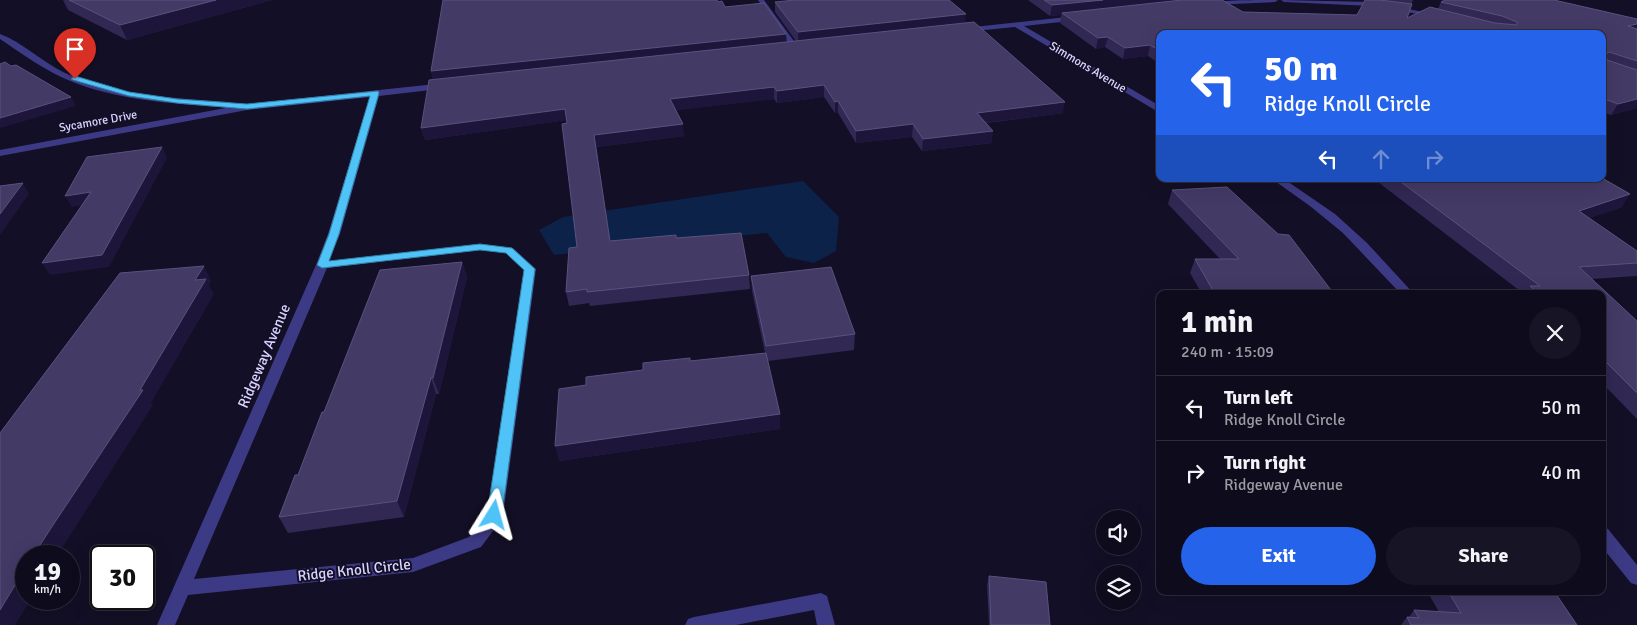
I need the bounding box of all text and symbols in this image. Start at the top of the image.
pin [54,28,96,79]
icon: arrive [61,35,89,63]
street label: Simmons Avenue [1046,39,1129,96]
text: 50 m [1264,47,1338,90]
icon: left [1181,50,1246,115]
text: Ridge Knoll Circle [1264,90,1431,117]
street label: Sycamore Drive [58,107,138,136]
icon: left [1314,145,1342,173]
icon: ahead [1367,145,1395,173]
icon: right [1420,145,1448,173]
street label: Ridgeway Avenue [234,301,294,411]
text: 1 min [1181,304,1253,341]
button: close [1529,307,1581,359]
text: 240 m · 15:09 [1181,342,1274,362]
text: Turn left [1224,386,1293,410]
icon: left [1181,394,1209,422]
text: 50 m [1541,396,1581,420]
text: Ridge Knoll Circle [1224,410,1345,430]
text: Turn right [1224,451,1306,475]
icon: right [1181,459,1209,487]
text: 40 m [1541,461,1581,485]
text: Ridgeway Avenue [1224,475,1343,495]
position arrow [467,488,519,540]
map controls [1096,510,1141,610]
button: sound [1096,510,1141,555]
button: Exit [1181,527,1376,585]
button: Share [1386,527,1581,585]
speed limit sign: 30 [90,545,155,610]
street label: Ridge Knoll Circle [296,555,412,585]
text: 19 [34,556,61,587]
button: layers [1096,565,1141,610]
text: km/h [34,582,61,597]

